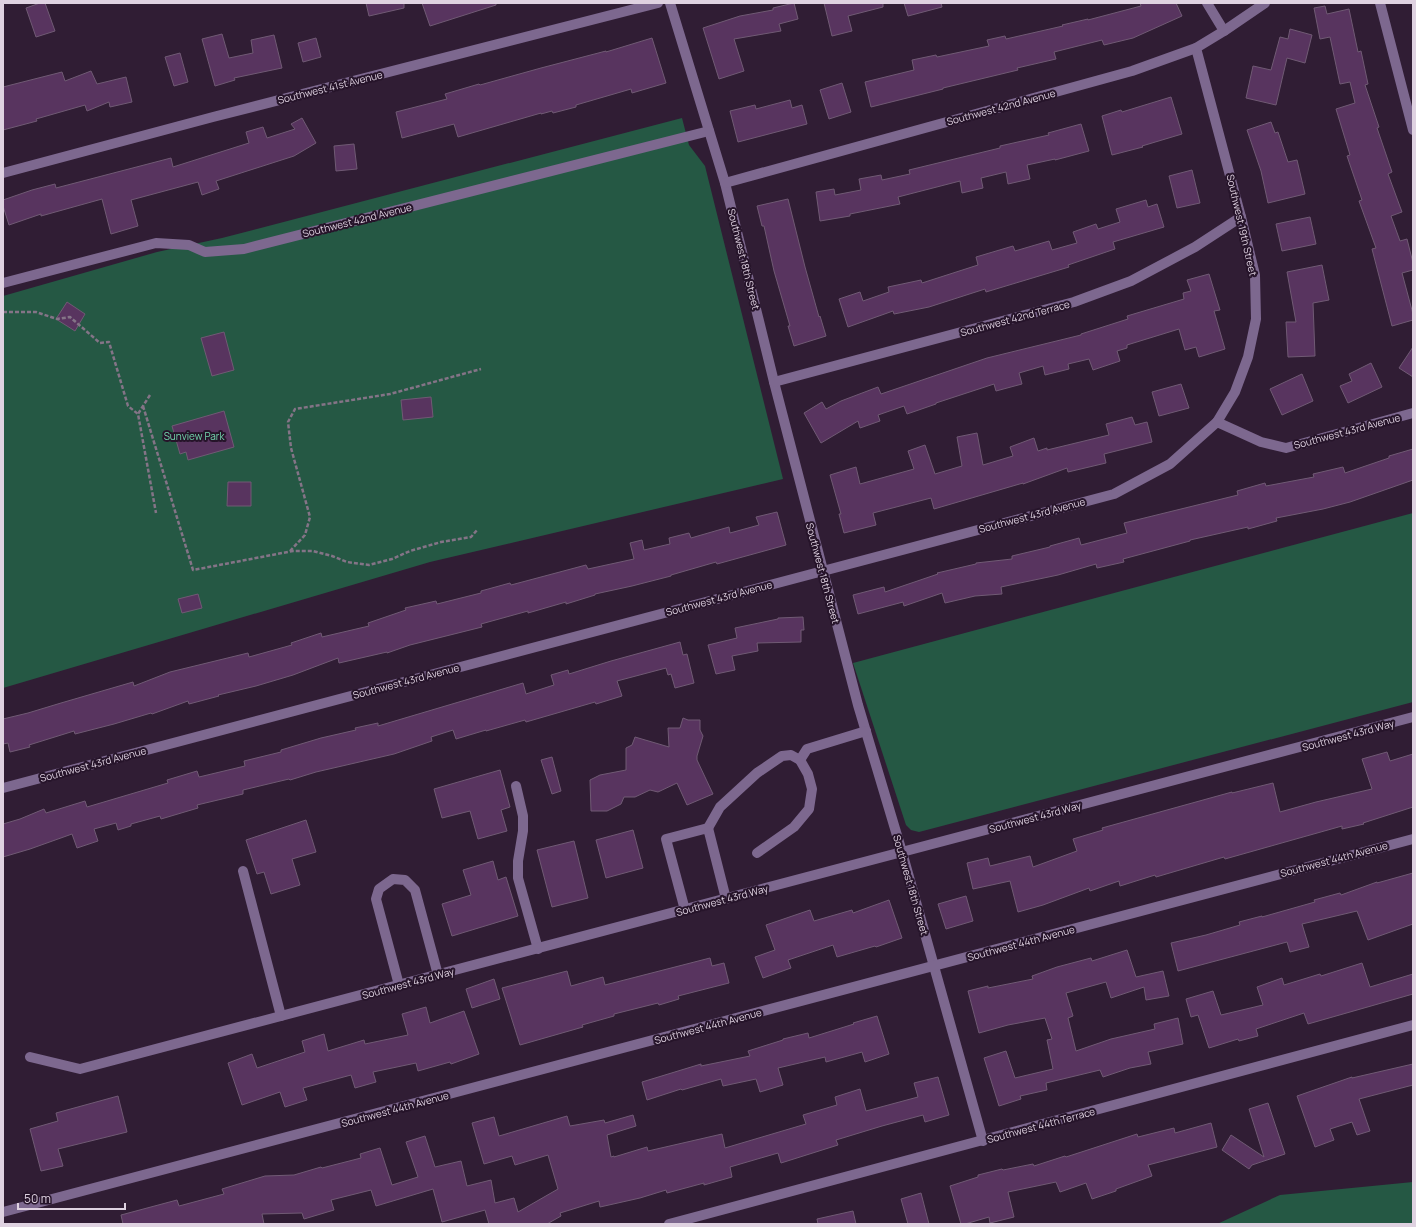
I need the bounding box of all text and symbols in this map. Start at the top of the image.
street label: Southwest 41st Avenue [276,67,384,107]
street label: Southwest 42nd Avenue [945,86,1057,128]
street label: Southwest 19th Street [1223,173,1261,277]
street label: Southwest 42nd Avenue [301,200,413,240]
street label: Southwest 18th Street [725,207,763,311]
street label: Southwest 42nd Terrace [959,297,1071,339]
street label: Southwest 43rd Avenue [1292,410,1402,452]
park label: Sunview Park [164,429,225,443]
street label: Southwest 43rd Avenue [977,494,1087,536]
street label: Southwest 18th Street [803,521,843,625]
street label: Southwest 43rd Avenue [664,577,774,619]
street label: Southwest 43rd Avenue [351,660,461,702]
street label: Southwest 43rd Way [1300,716,1396,754]
street label: Southwest 43rd Avenue [38,743,148,785]
street label: Southwest 43rd Way [987,798,1083,836]
street label: Southwest 18th Street [890,833,932,937]
street label: Southwest 44th Avenue [1279,838,1389,880]
street label: Southwest 43rd Way [674,881,770,919]
street label: Southwest 44th Avenue [966,922,1076,964]
street label: Southwest 43rd Way [360,964,456,1002]
street label: Southwest 44th Avenue [653,1005,763,1047]
street label: Southwest 44th Avenue [340,1088,450,1130]
street label: Southwest 44th Terrace [985,1104,1097,1146]
scale bar [18,1185,125,1211]
text: 50 m [24,1190,51,1207]

